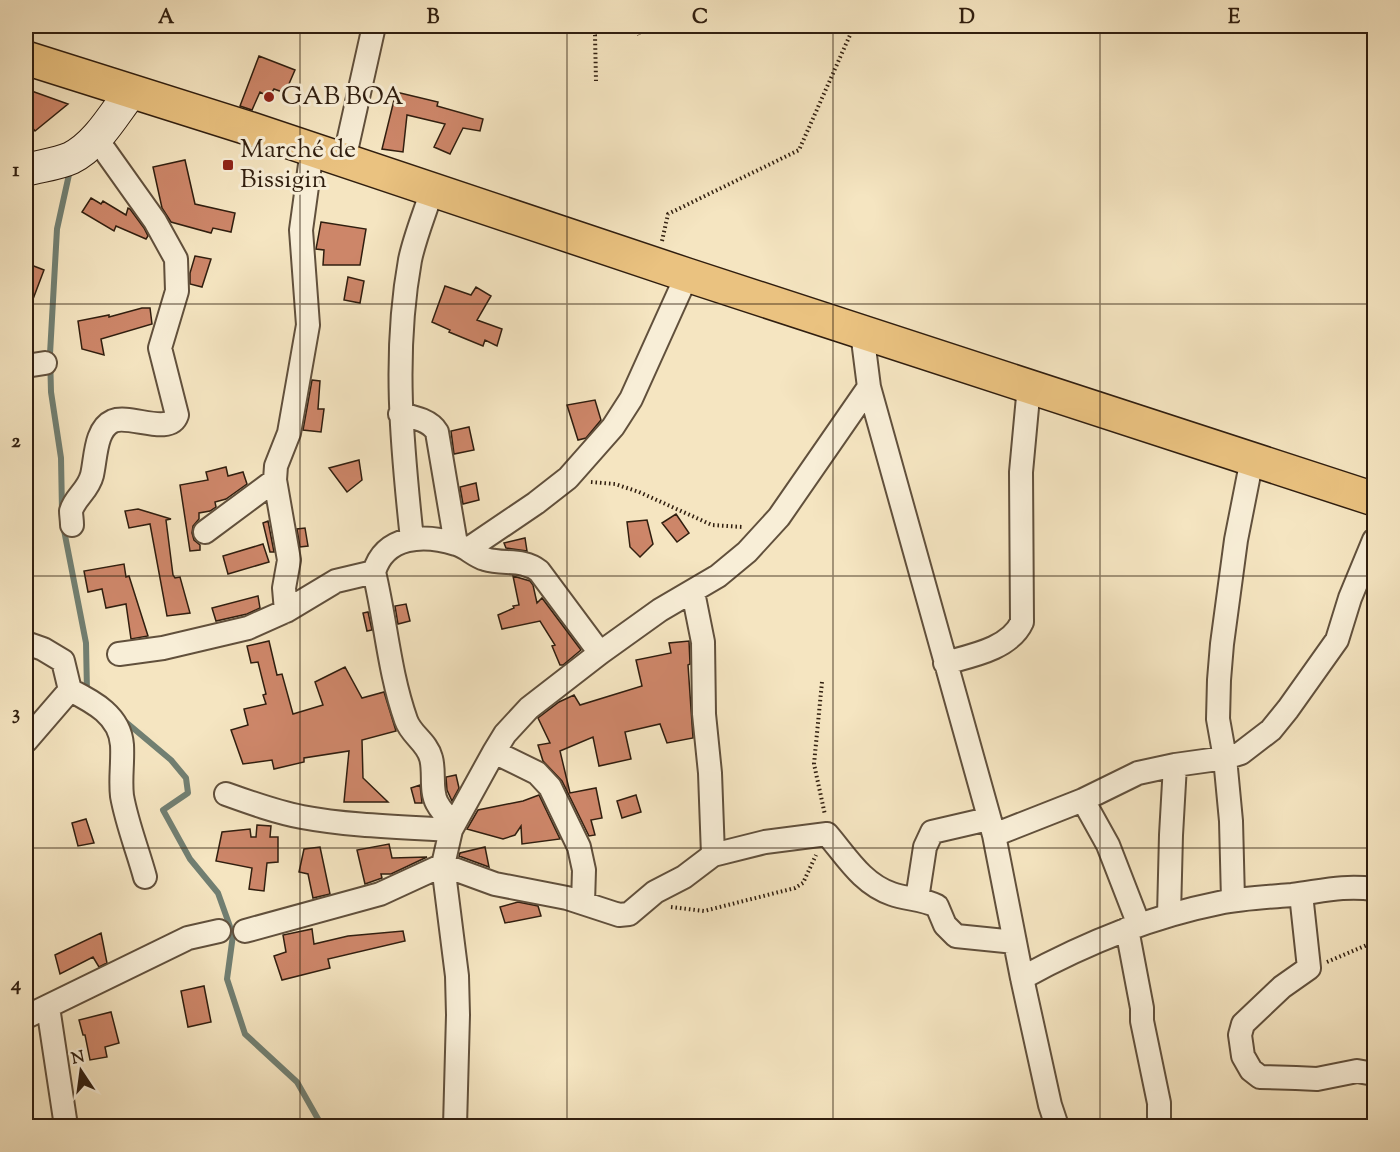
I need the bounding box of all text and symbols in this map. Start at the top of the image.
text: A [158,4,175,33]
text: B [427,4,440,33]
text: C [692,4,708,33]
text: D [959,4,975,33]
text: E [1228,4,1241,33]
place label: GAB BOA [281,79,404,116]
marker: GAB BOA [262,90,276,104]
place label: Marché de Bissigin [240,132,356,199]
text: 1 [13,157,20,186]
marker: Marché de Bissigin [221,158,235,172]
text: 2 [11,428,21,457]
text: 3 [12,700,20,729]
text: 4 [10,971,21,1000]
north arrow [51,1041,111,1101]
text: N [69,1046,87,1071]

